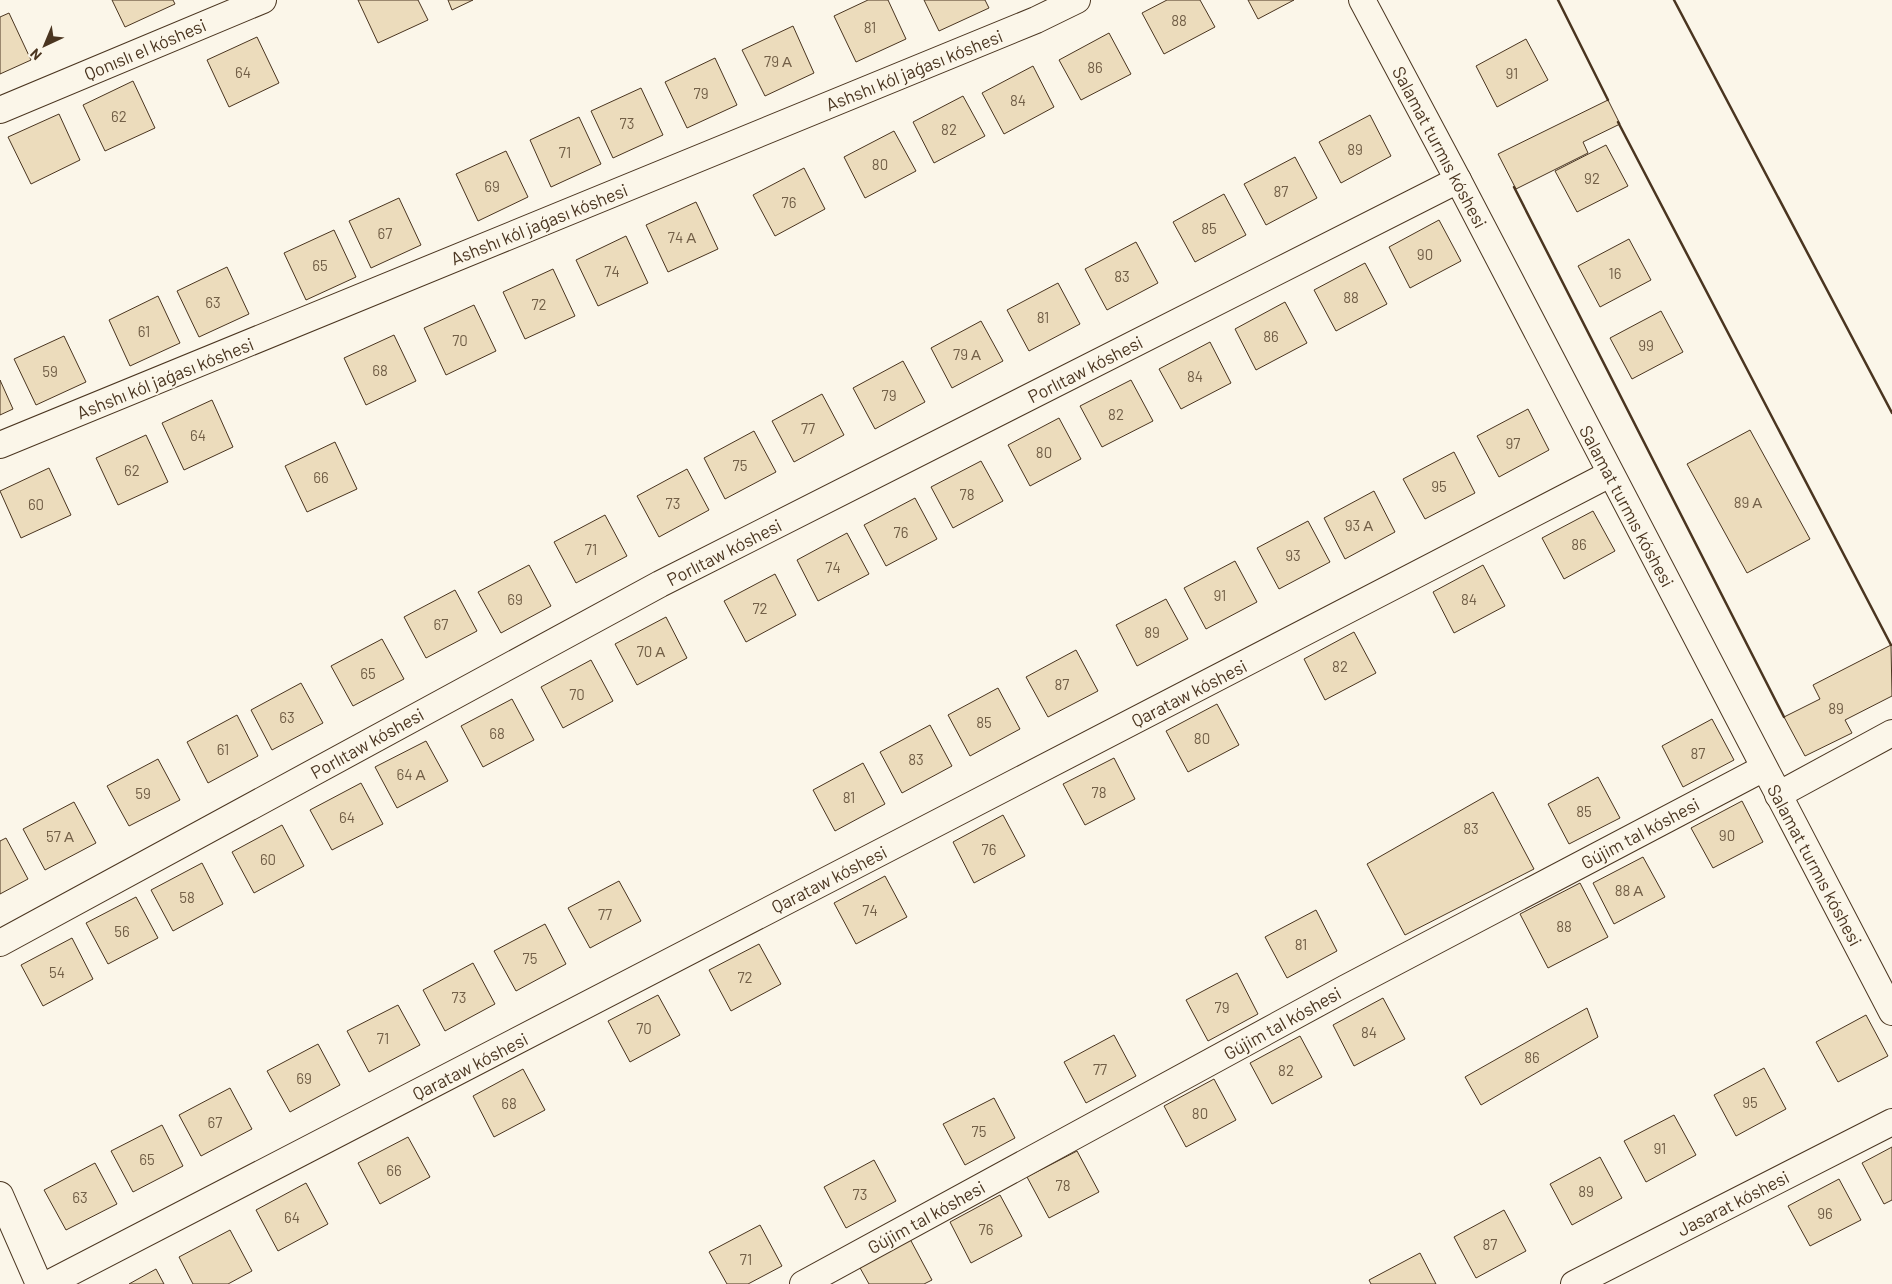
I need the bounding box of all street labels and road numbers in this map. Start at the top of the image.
street label: Qonıslı el kóshesi [81,13,209,85]
street label: Ashshı kól jaǵası kóshesi [822,24,1006,116]
street label: Salamat turmıs kóshesi [1388,62,1492,232]
street label: Ashshı kól jaǵası kóshesi [447,178,631,270]
street label: Porlıtaw kóshesi [1024,331,1146,407]
street label: Ashshı kól jaǵası kóshesi [73,332,257,424]
street label: Salamat turmıs kóshesi [1575,421,1679,591]
street label: Porlıtaw kóshesi [663,514,785,590]
street label: Qarataw kóshesi [1128,654,1250,732]
street label: Porlıtaw kóshesi [307,703,427,783]
street label: Salamat turmıs kóshesi [1763,780,1867,950]
street label: Gújim tal kóshesi [1577,793,1703,873]
street label: Qarataw kóshesi [768,840,890,918]
street label: Gújim tal kóshesi [1219,982,1345,1064]
street label: Qarataw kóshesi [409,1027,531,1105]
street label: Jasarat kóshesi [1673,1165,1793,1241]
street label: Gújim tal kóshesi [863,1176,989,1258]

